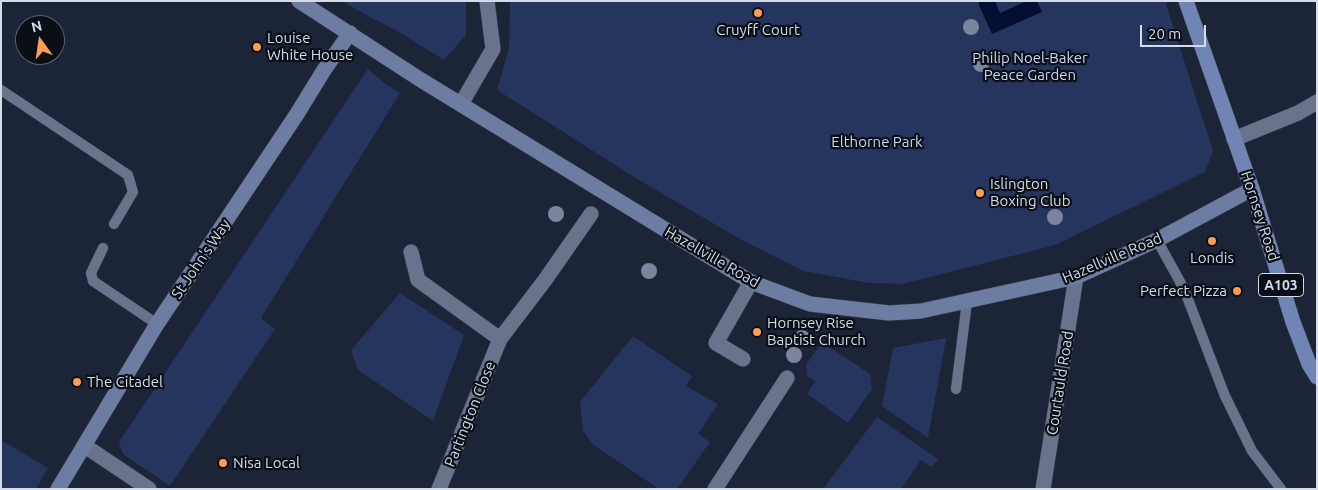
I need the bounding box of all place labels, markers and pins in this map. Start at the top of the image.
marker: Cruyff Court [752,7,764,19]
place label: Cruyff Court [716,21,800,39]
place label: Louise White House [267,29,353,64]
marker: Louise White House [251,41,263,53]
place label: Islington Boxing Club [990,175,1070,210]
marker: Islington Boxing Club [974,187,986,199]
marker: Londis [1206,235,1218,247]
place label: Londis [1190,249,1234,267]
place label: Perfect Pizza [1140,282,1227,300]
marker: Perfect Pizza [1231,285,1243,297]
place label: Hornsey Rise Baptist Church [767,314,866,349]
marker: Hornsey Rise Baptist Church [751,326,763,338]
place label: The Citadel [87,373,163,391]
marker: The Citadel [71,376,83,388]
place label: Nisa Local [233,454,300,472]
marker: Nisa Local [217,457,229,469]

